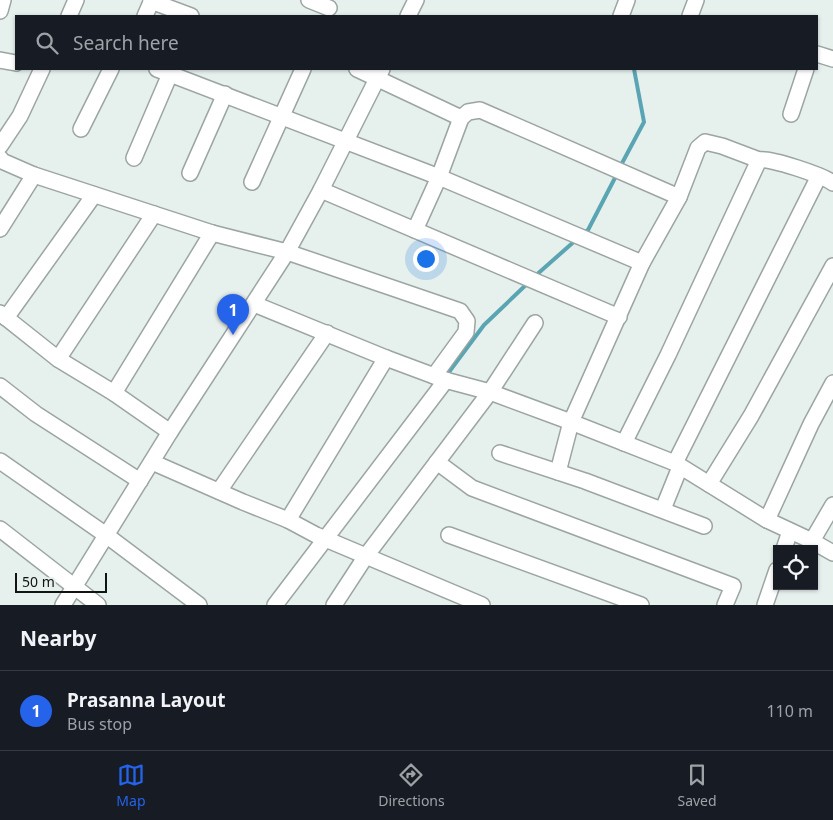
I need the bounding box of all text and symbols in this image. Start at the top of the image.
search box [15,15,818,70]
icon: search [33,29,61,57]
text: Search here [73,30,179,56]
your location [413,246,439,272]
pin: 1 [217,294,249,335]
map controls [773,545,818,590]
button: locate [773,545,818,590]
scale bar [15,570,108,593]
text: 50 m [22,572,55,591]
text: Nearby [20,624,96,652]
text: Prasanna Layout [67,687,226,713]
text: 1 [31,700,41,722]
text: 110 m [766,700,813,722]
text: Bus stop [67,713,132,735]
tab: Map [116,761,146,810]
tab: Directions [378,761,445,810]
tab: Saved [677,761,717,810]

